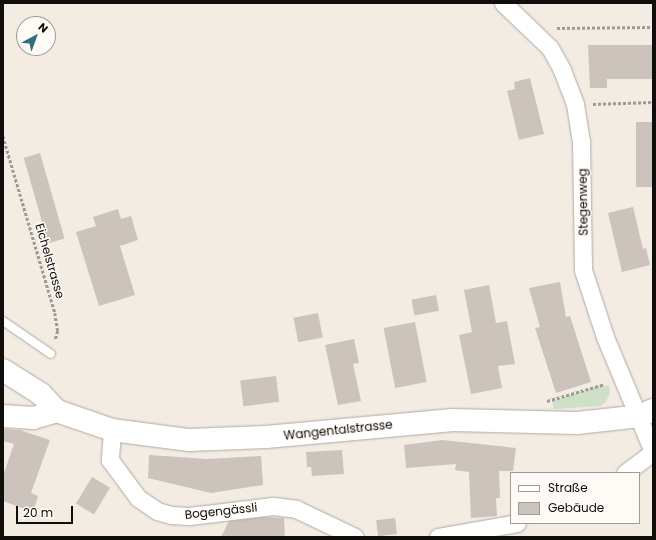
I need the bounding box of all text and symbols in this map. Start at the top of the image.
north arrow [16,16,56,56]
text: N [35,19,52,36]
street label: Stegenweg [575,168,591,236]
street label: Eichelstrasse [32,222,68,300]
street label: Wangentalstrasse [283,417,393,443]
legend [510,472,640,524]
text: Straße [548,479,588,496]
scale bar [18,498,75,524]
text: Gebäude [548,499,604,516]
street label: Bogengässli [184,500,258,522]
text: 20 m [23,504,53,521]

